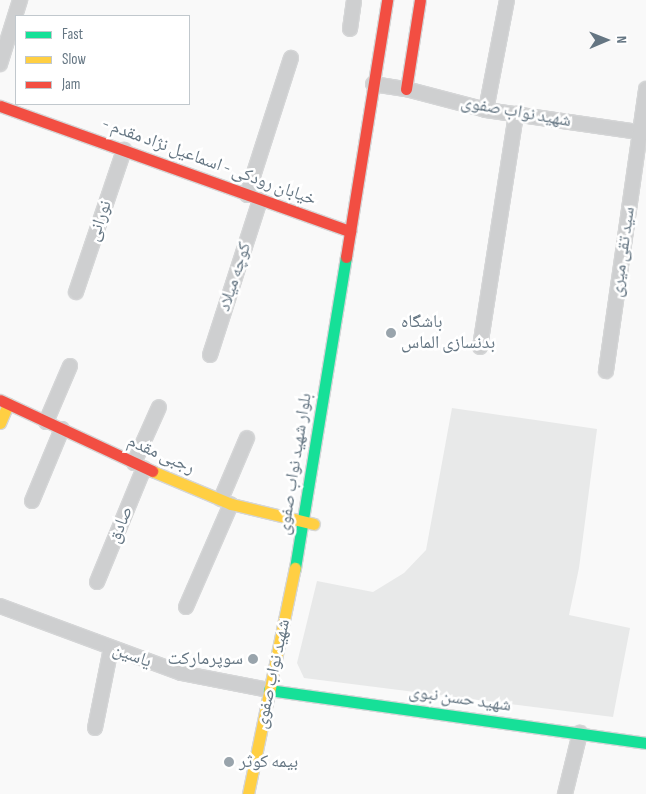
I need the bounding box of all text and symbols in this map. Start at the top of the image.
legend [15,15,190,105]
north arrow [581,15,631,65]
text: Fast [62,25,83,44]
text: N [613,36,630,44]
text: Slow [62,50,86,69]
text: Jam [62,75,80,94]
street label: شهید نواب صفوی [459,92,573,132]
street label: - خیابان رودکی - اسماعیل نژاد مقدم [99,113,319,211]
street label: نورانی [83,198,117,244]
street label: سید تقی میری [606,205,640,299]
street label: کوچه میلاد [214,240,256,314]
place label: باشگاه بدنسازی الماس [401,312,495,354]
marker: باشگاه بدنسازی الماس [385,327,397,339]
street label: بلوار شهید نواب صفوی [273,391,317,537]
street label: رجبی مقدم [124,431,198,479]
street label: صادق [104,503,138,547]
street label: شهید نواب صفوی [251,617,295,731]
street label: یاسین [110,639,154,673]
place label: سوپرمارکت [167,648,243,670]
marker: سوپرمارکت [247,653,259,665]
street label: شهید حسن نبوی [407,681,513,717]
place label: بیمه کوثر [239,751,298,773]
marker: بیمه کوثر [223,756,235,768]

